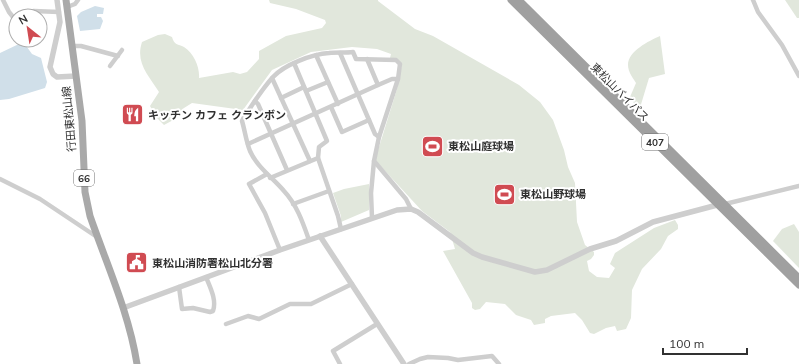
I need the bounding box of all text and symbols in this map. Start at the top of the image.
north arrow [8,8,48,48]
text: N [16,11,30,27]
street label: 東松山バイパス [588,60,652,124]
street label: 行田東松山線 [59,86,79,152]
restaurant icon: キッチン カフェ クランボン [120,102,146,128]
place label: キッチン カフェ クランボン [148,108,286,122]
sports icon: 東松山庭球場 [420,133,446,159]
road number: 407 [642,134,668,150]
place label: 東松山庭球場 [448,139,514,153]
road number: 66 [74,170,94,186]
sports icon: 東松山野球場 [492,181,518,207]
place label: 東松山野球場 [520,187,586,201]
public building icon: 東松山消防署松山北分署 [123,250,149,276]
place label: 東松山消防署松山北分署 [152,256,273,270]
scale bar [663,330,747,356]
text: 100 m [669,336,704,351]

